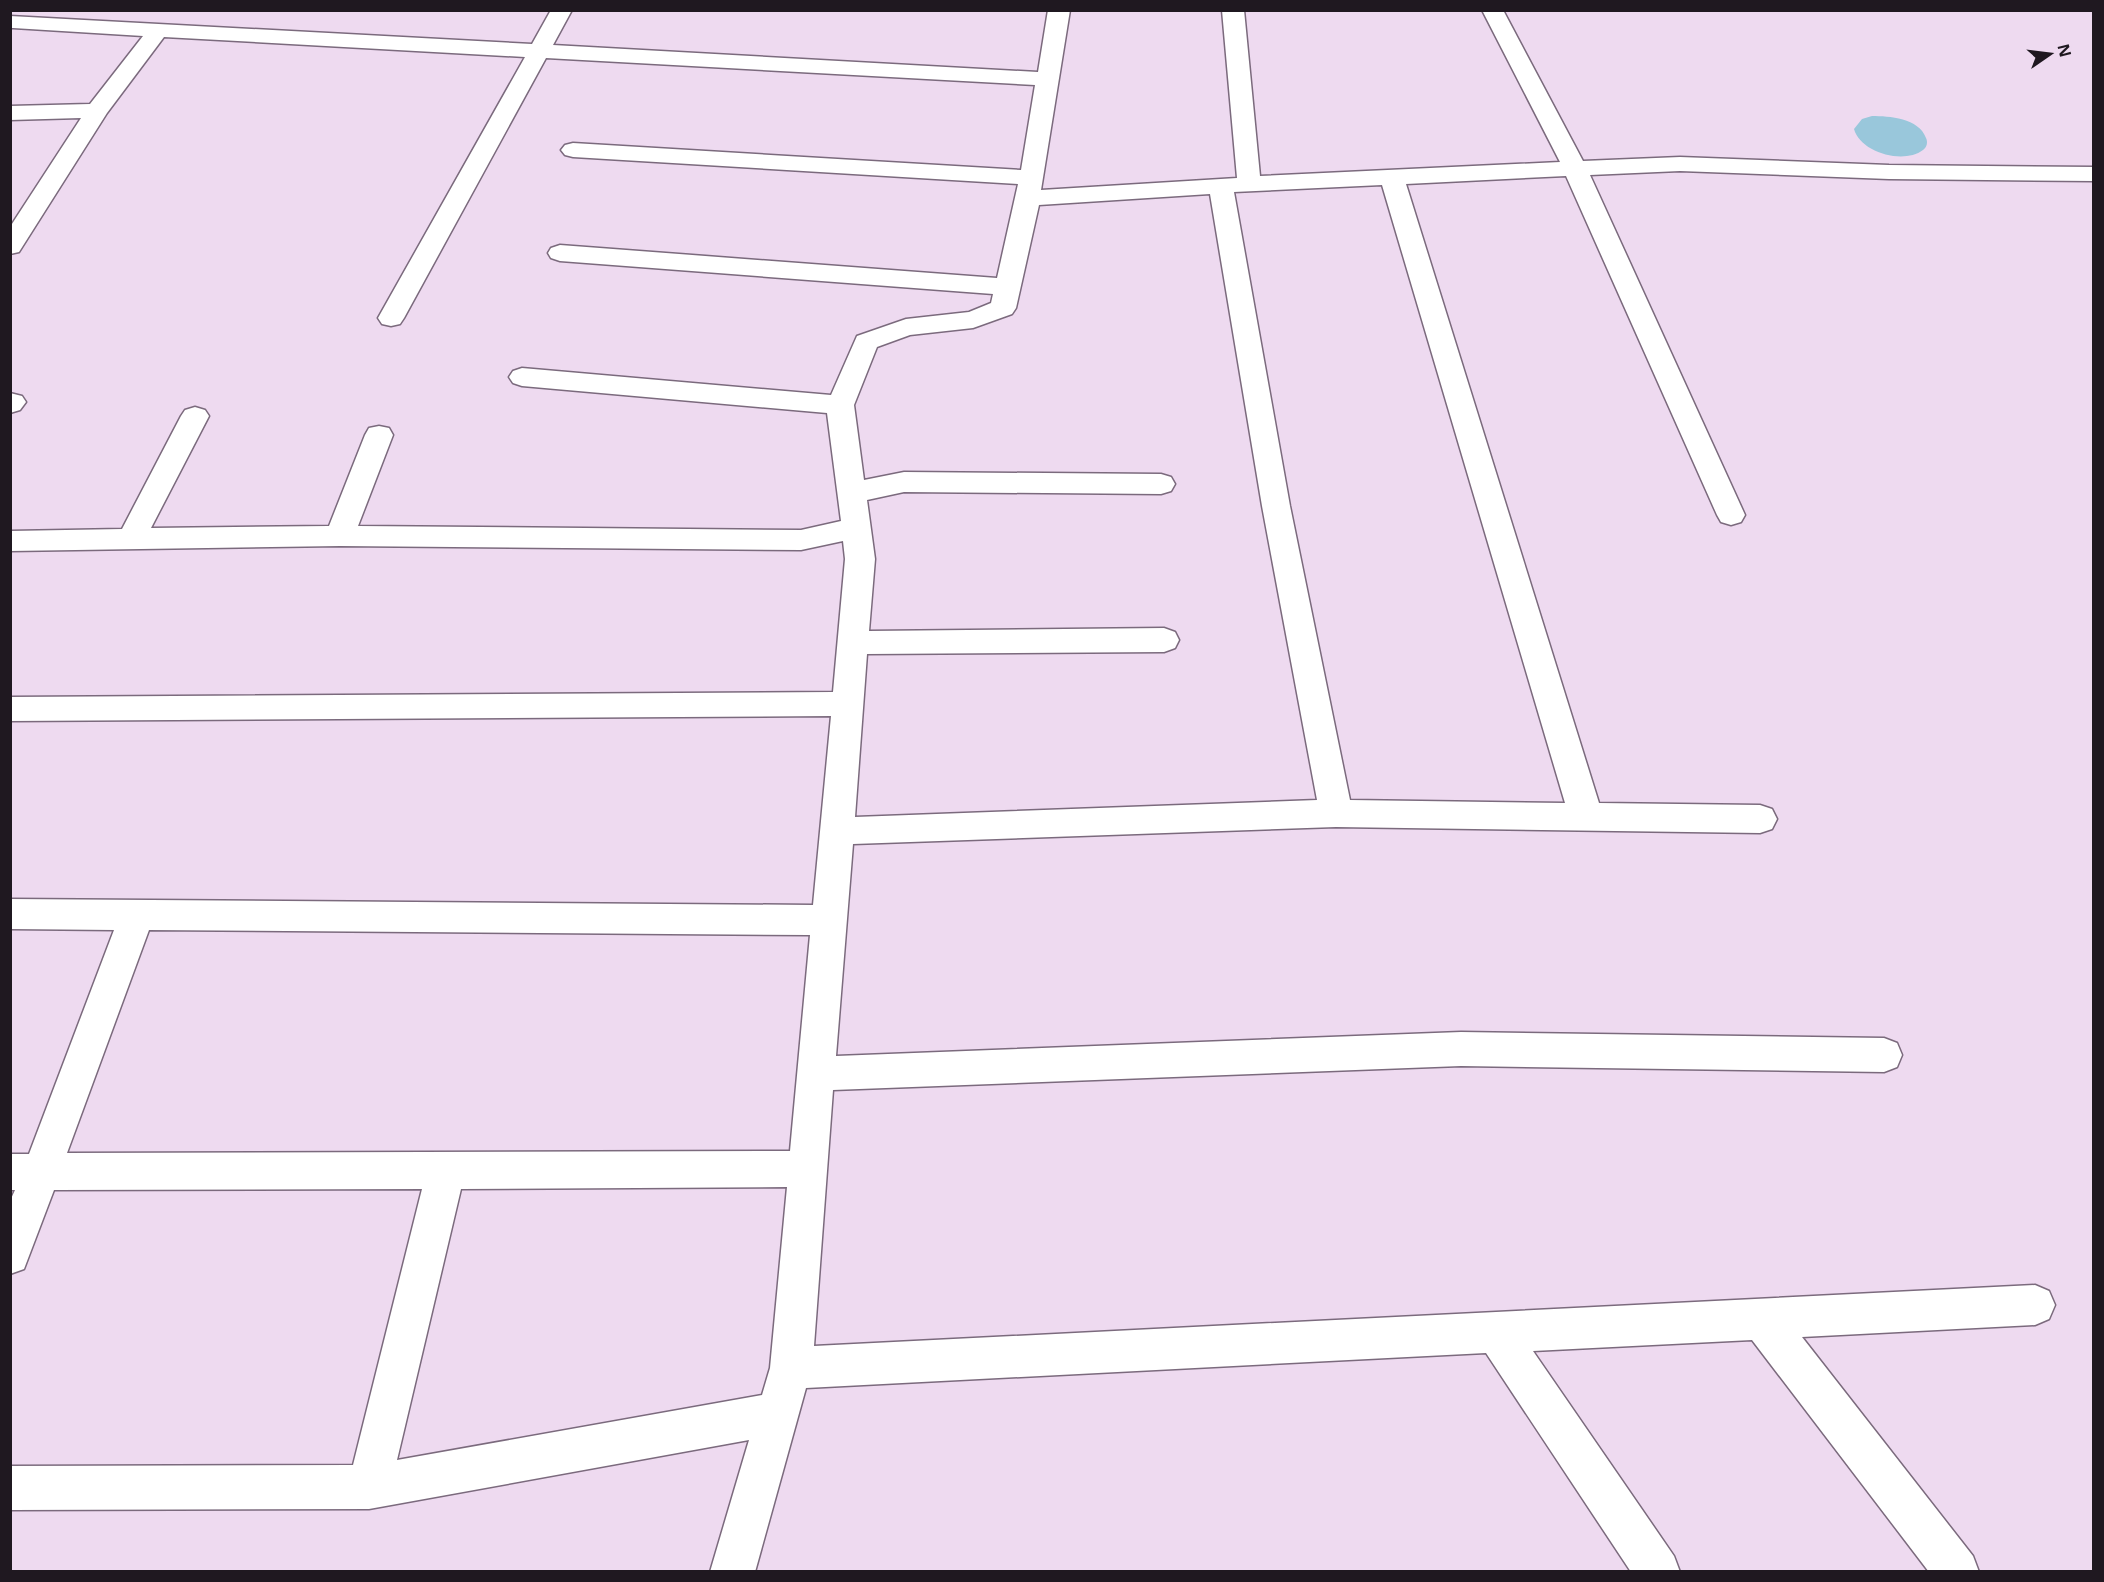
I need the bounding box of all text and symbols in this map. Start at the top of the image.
north arrow [2020,24,2080,84]
text: N [2052,41,2077,59]

